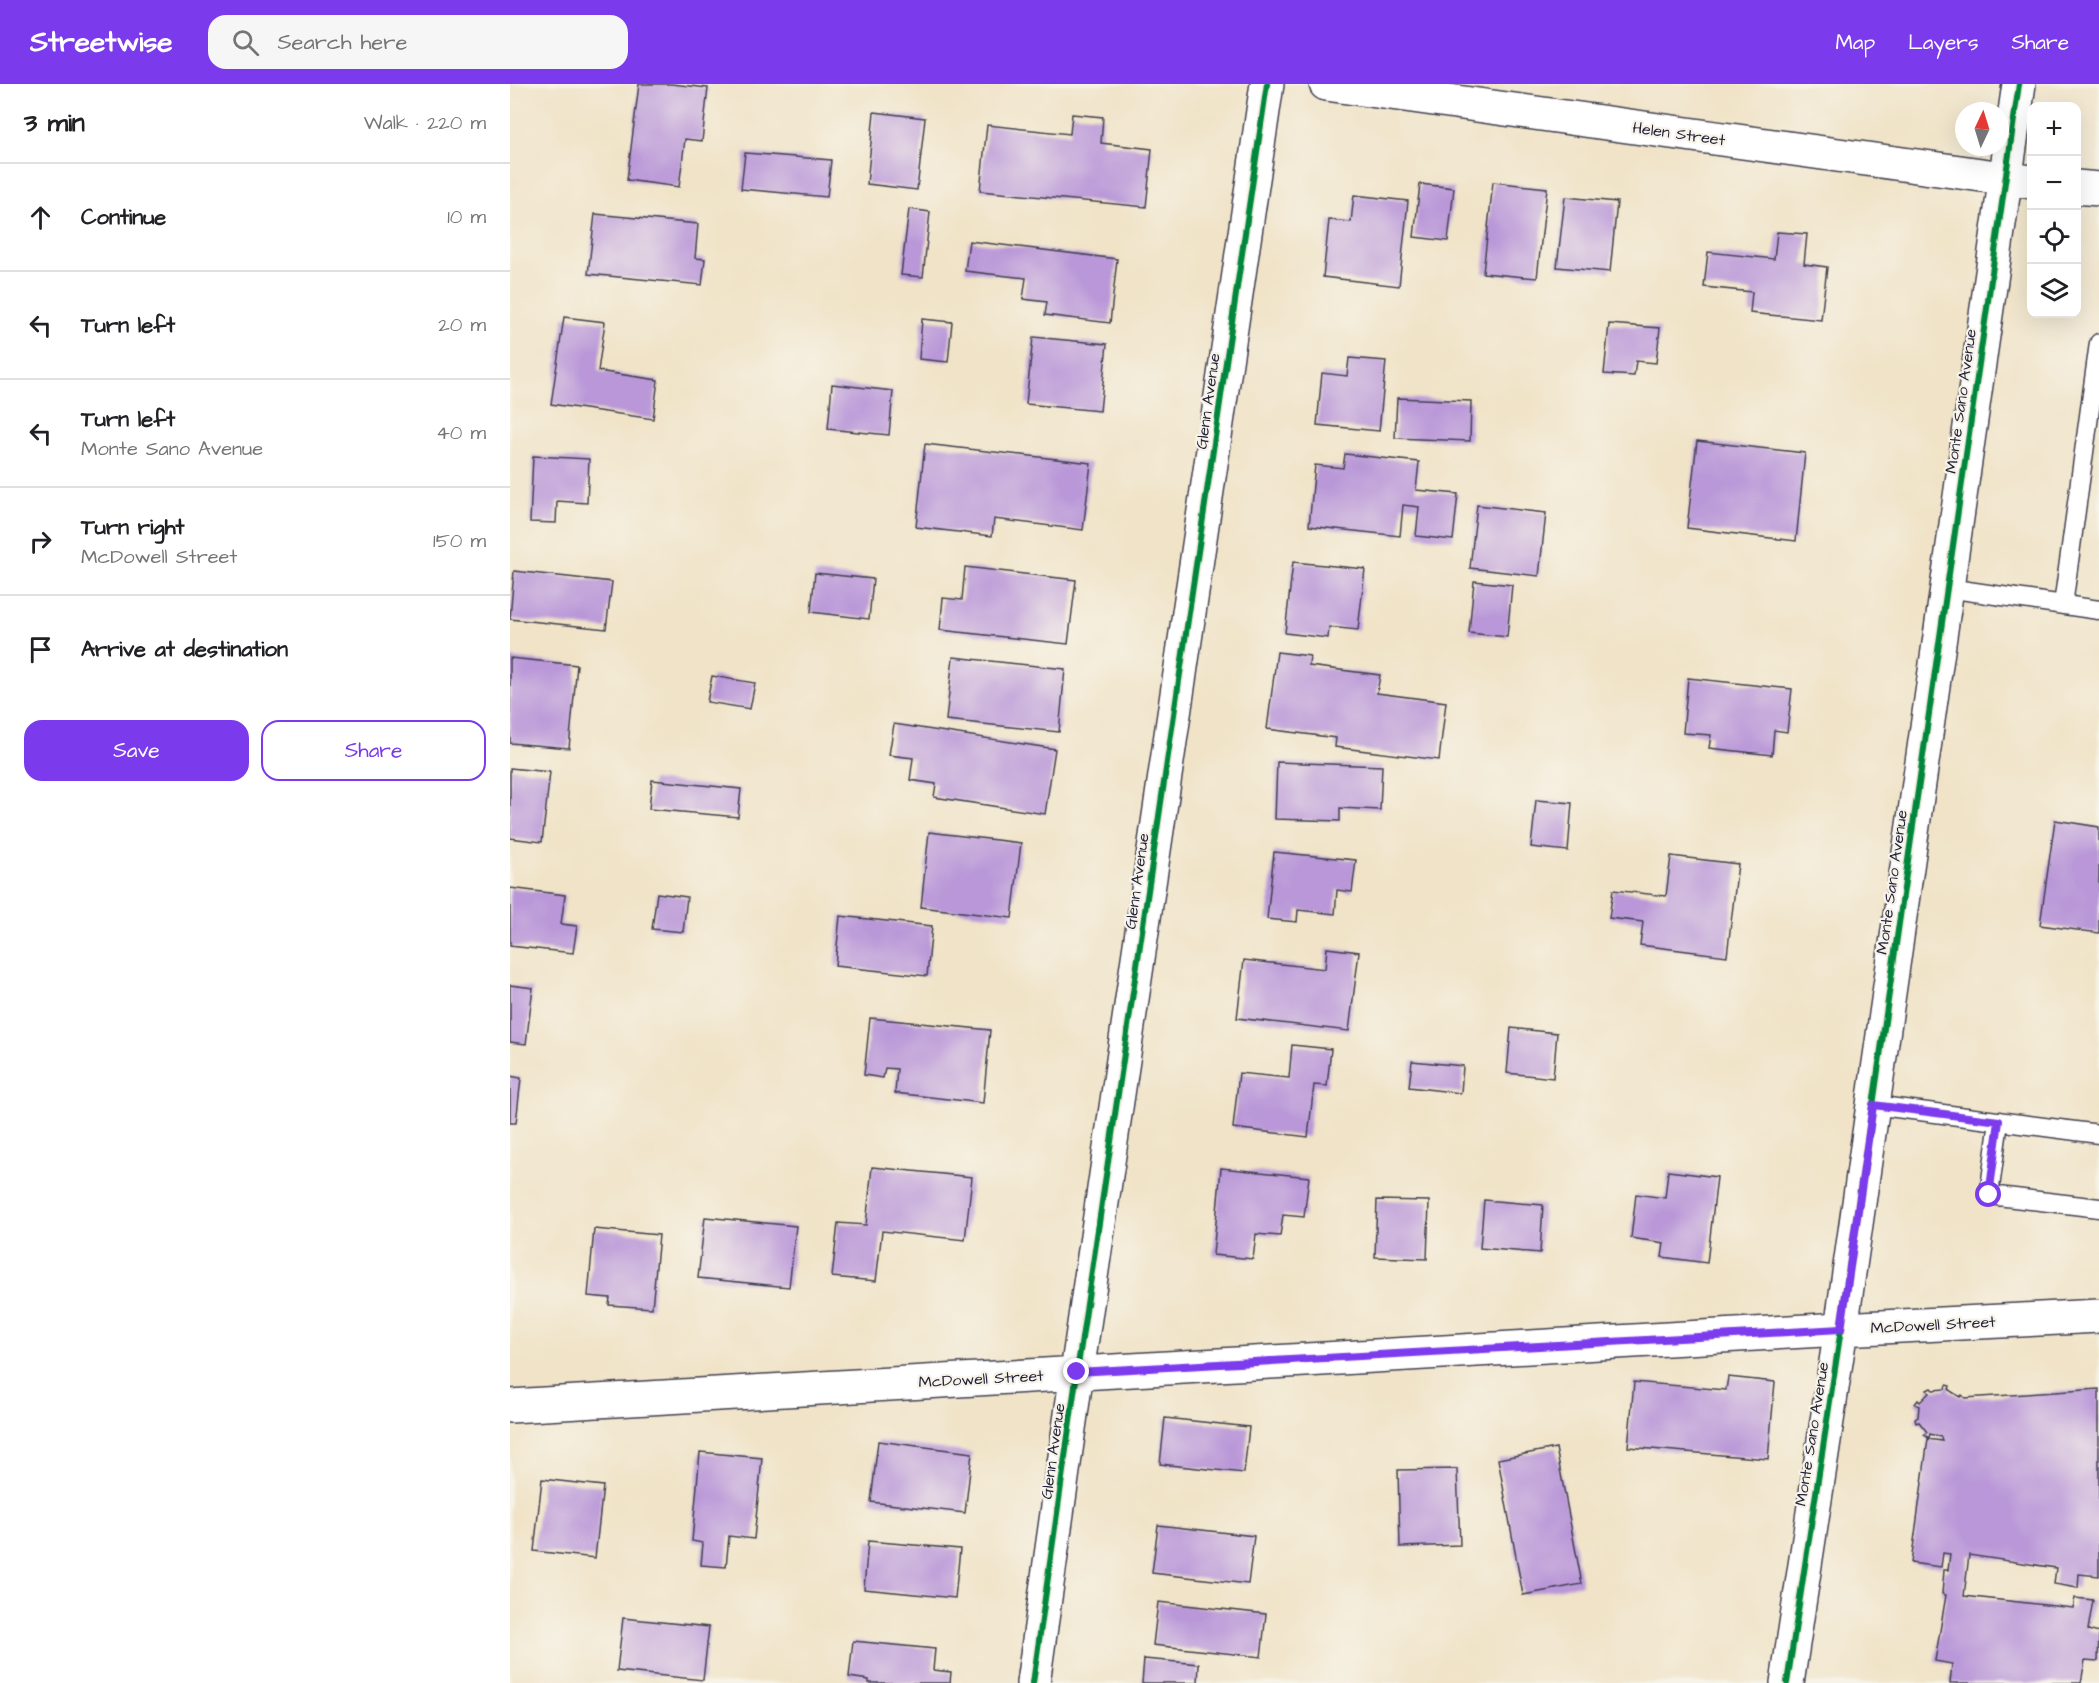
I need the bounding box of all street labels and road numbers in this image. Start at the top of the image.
street label: Helen Street [1631,117,1727,151]
street label: Monte Sano Avenue [1940,327,1982,475]
street label: Glenn Avenue [1190,351,1226,451]
street label: Monte Sano Avenue [1871,808,1913,956]
street label: Glenn Avenue [1119,831,1155,931]
street label: McDowell Street [1870,1311,1997,1339]
street label: Monte Sano Avenue [1790,1360,1834,1508]
street label: McDowell Street [918,1365,1045,1393]
street label: Glenn Avenue [1035,1401,1071,1501]

